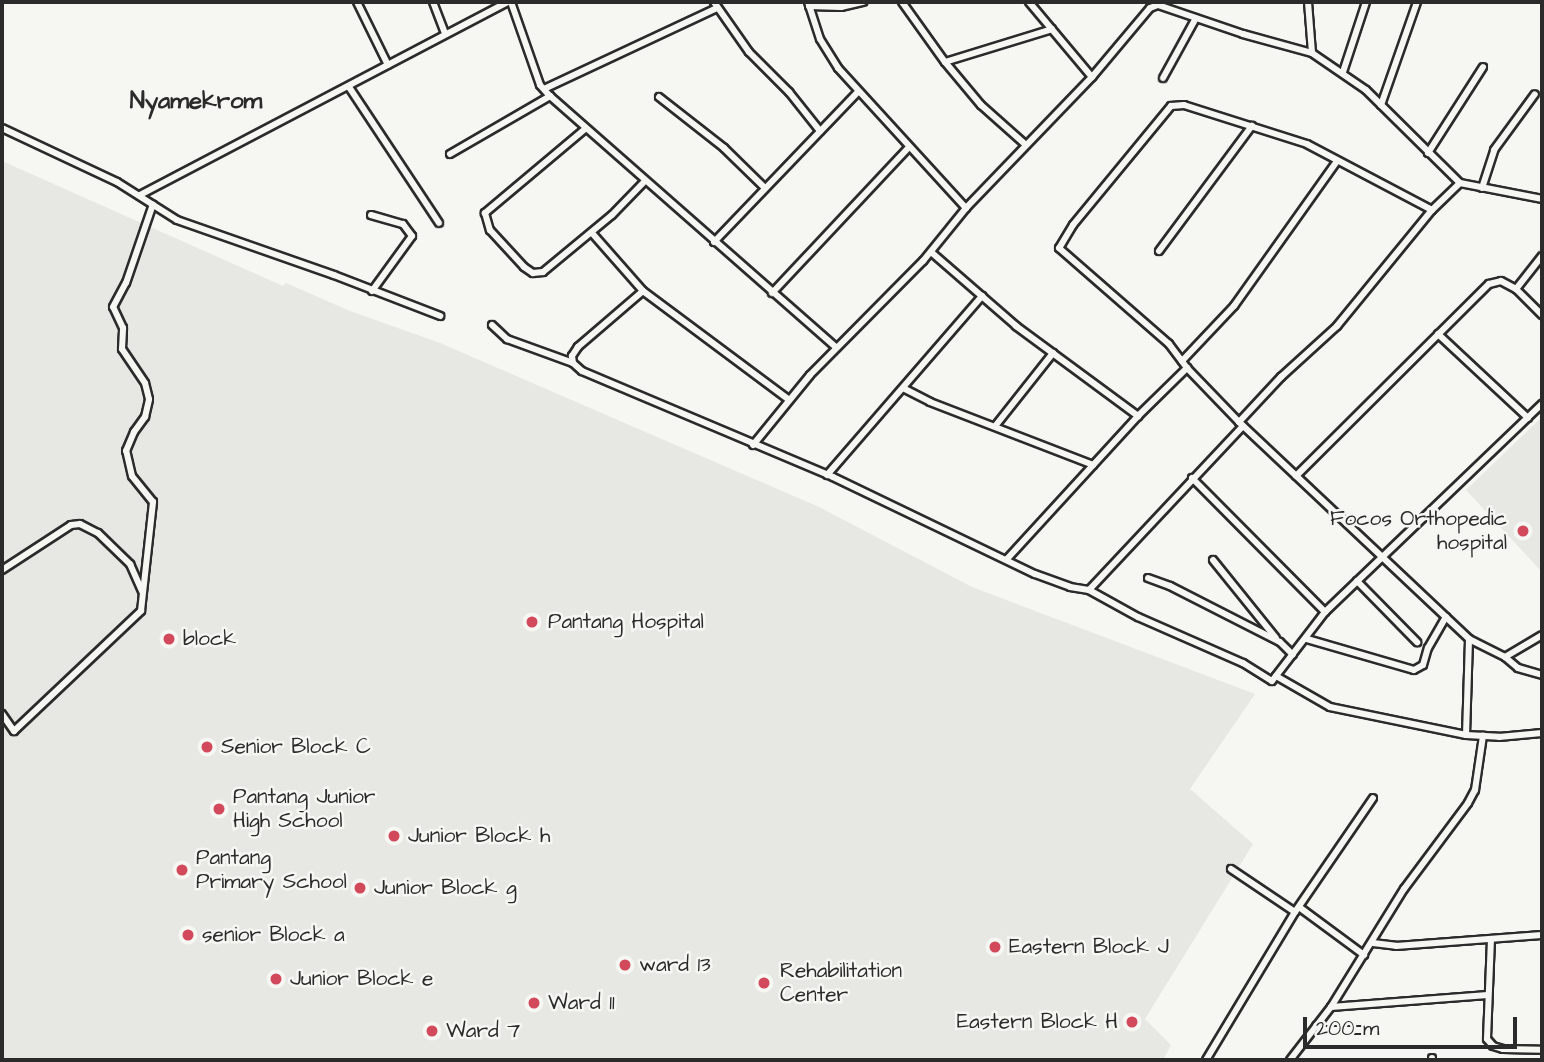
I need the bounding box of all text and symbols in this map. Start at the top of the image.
district label: Nyamekrom [130,88,262,116]
place label: Focos Orthopedic hospital [1330,506,1507,556]
marker: Focos Orthopedic hospital [1513,521,1533,541]
place label: Pantang Hospital [548,609,704,635]
marker: Pantang Hospital [522,612,542,632]
place label: block [183,626,236,652]
marker: block [161,631,177,647]
place label: Senior Block C [221,734,371,760]
marker: Senior Block C [199,739,215,755]
place label: Pantang Junior High School [233,784,375,834]
marker: Pantang Junior High School [211,801,227,817]
place label: Junior Block h [408,823,550,849]
marker: Junior Block h [386,828,402,844]
place label: Pantang Primary School [196,845,347,895]
marker: Pantang Primary School [174,862,190,878]
place label: Junior Block g [374,875,517,901]
marker: Junior Block g [352,880,368,896]
place label: senior Block a [202,922,345,948]
marker: senior Block a [180,927,196,943]
place label: Eastern Block J [1009,934,1169,960]
marker: Eastern Block J [987,939,1003,955]
place label: ward 13 [639,952,711,978]
marker: ward 13 [617,957,633,973]
place label: Rehabilitation Center [780,958,902,1008]
place label: Junior Block e [290,966,433,992]
marker: Junior Block e [268,971,284,987]
marker: Rehabilitation Center [754,973,774,993]
place label: Ward 11 [548,990,615,1016]
marker: Ward 11 [526,995,542,1011]
scale bar [1306,1002,1520,1046]
place label: Eastern Block H [957,1009,1118,1035]
marker: Eastern Block H [1124,1014,1140,1030]
text: 200 m [1316,1014,1379,1043]
place label: Ward 7 [446,1018,520,1044]
marker: Ward 7 [424,1023,440,1039]

